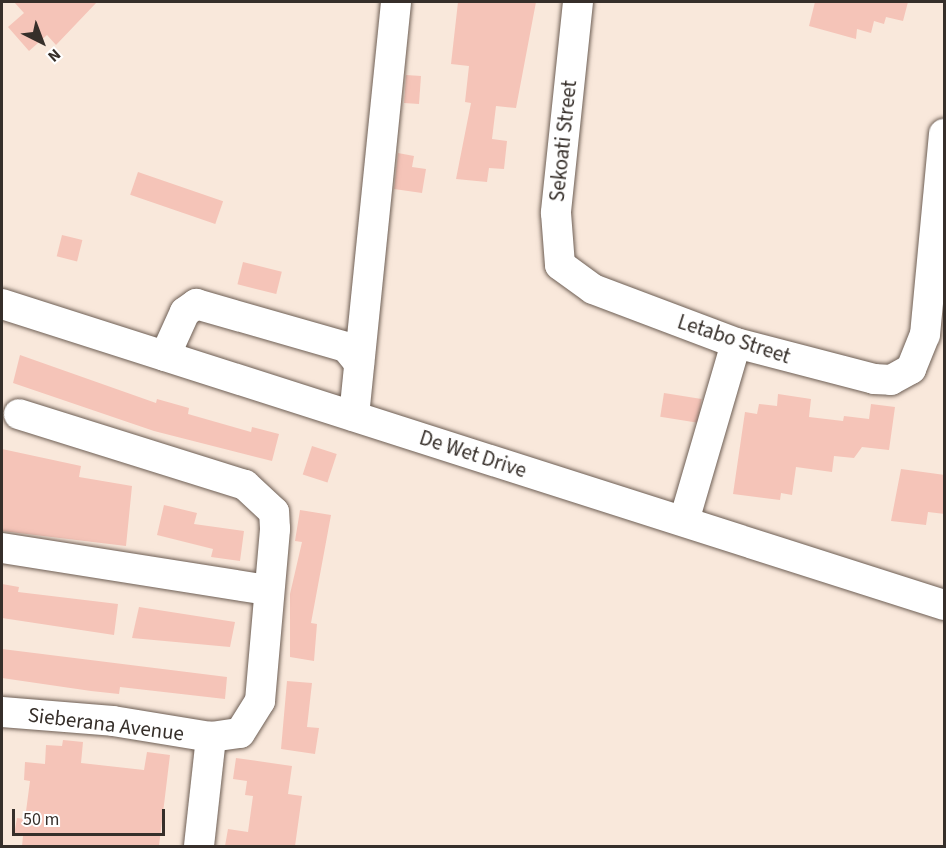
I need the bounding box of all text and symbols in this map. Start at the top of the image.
north arrow [12,12,72,72]
text: N [43,44,65,67]
street label: Sekoati Street [544,79,582,203]
street label: Letabo Street [674,309,794,369]
street label: De Wet Drive [416,425,530,483]
street label: Sieberana Avenue [26,702,186,746]
scale bar [15,797,168,835]
text: 50 m [23,807,59,832]

